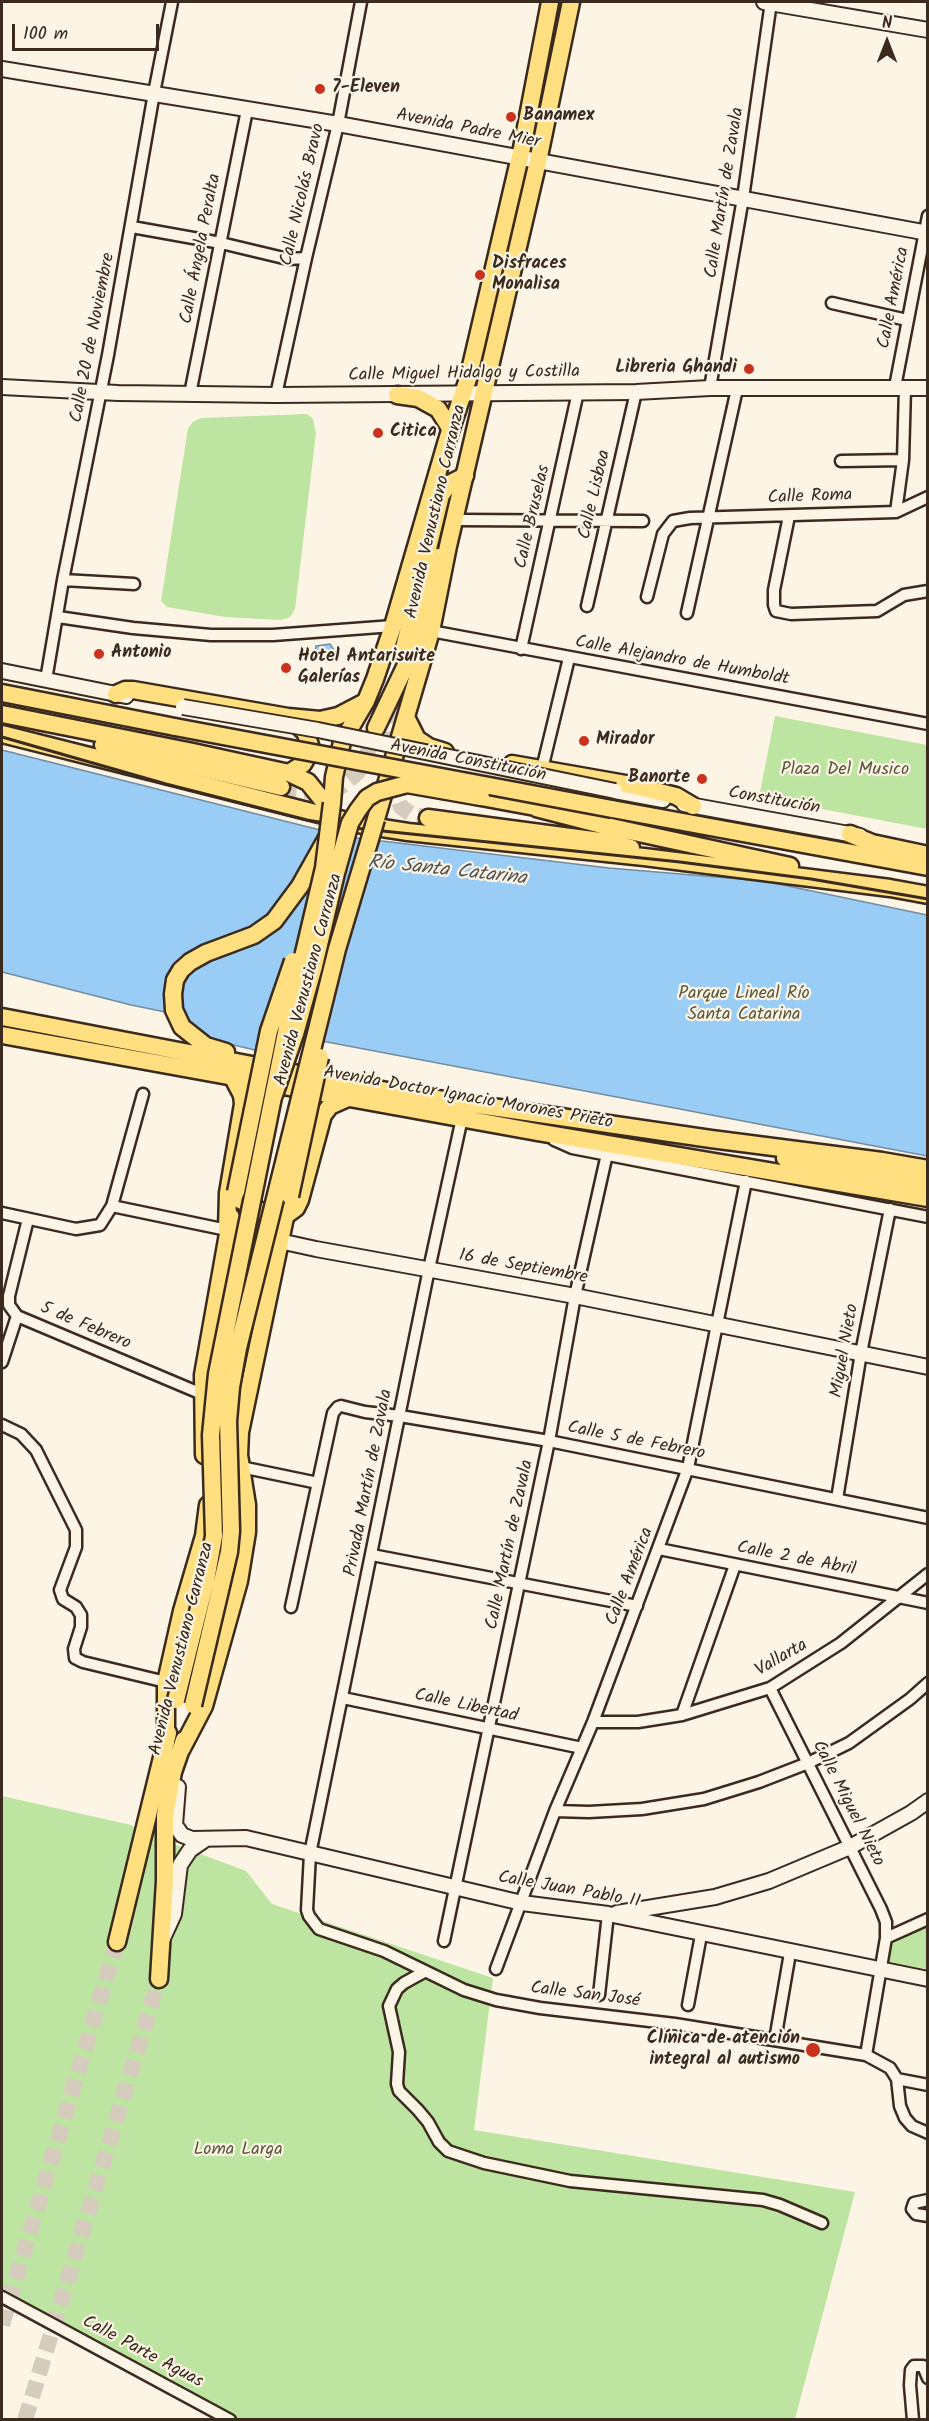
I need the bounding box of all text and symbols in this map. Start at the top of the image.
text: N [882,11,892,36]
scale bar [15,12,162,50]
north arrow [857,12,917,72]
text: 100 m [23,20,68,49]
place label: 7-Eleven [332,78,400,100]
marker: 7-Eleven [313,82,327,96]
street label: Avenida Padre Mier [394,105,542,155]
place label: Banamex [523,106,595,128]
street label: Calle Martín de Zavala [702,106,750,280]
marker: Banamex [504,110,518,124]
street label: Calle Nicolás Bravo [277,122,331,268]
street label: Calle Ángela Peralta [177,172,227,326]
street label: Calle América [875,245,915,351]
street label: Calle 20 de Noviembre [67,251,121,425]
place label: Disfraces Monalisa [492,254,567,296]
marker: Disfraces Monalisa [473,268,487,282]
place label: Libreria Ghandi [615,358,737,380]
street label: Calle Miguel Hidalgo y Costilla [348,362,580,388]
marker: Libreria Ghandi [742,362,756,376]
street label: Avenida Venustiano Carranza [402,403,472,621]
place label: Citica [390,422,437,444]
marker: Citica [371,426,385,440]
street label: Calle Lisboa [575,448,617,542]
street label: Calle Bruselas [512,463,556,571]
street label: Calle Roma [767,486,853,510]
street label: Calle Alejandro de Humboldt [573,633,791,691]
place label: Antonio [111,643,171,665]
marker: Antonio [92,647,106,661]
place label: Hotel Antarisuite Galerías [298,647,435,690]
marker: Hotel Antarisuite Galerías [279,661,293,675]
place label: Mirador [596,730,654,752]
marker: Mirador [577,734,591,748]
street label: Avenida Constitución [388,736,548,788]
park label: Plaza Del Musico [781,760,909,782]
place label: Banorte [628,768,690,790]
marker: Banorte [695,772,709,786]
street label: Constitución [726,783,822,821]
water label: Río Santa Catarina [367,852,527,892]
street label: Avenida Venustiano Carranza [271,871,349,1089]
park label: Parque Lineal Río Santa Catarina [678,984,810,1026]
street label: Avenida Doctor Ignacio Morones Prieto [322,1063,614,1135]
street label: 16 de Septiembre [457,1246,589,1290]
street label: 5 de Febrero [36,1298,134,1356]
street label: Miguel Nieto [827,1302,865,1400]
street label: Privada Martín de Zavala [341,1388,399,1578]
street label: Calle 5 de Febrero [565,1418,707,1466]
street label: Calle Martín de Zavala [482,1458,540,1632]
street label: Calle América [602,1525,660,1629]
street label: Calle 2 de Abril [735,1538,857,1582]
street label: Avenida Venustiano Carranza [146,1540,220,1758]
street label: Vallarta [752,1635,812,1683]
street label: Calle Libertad [412,1685,520,1729]
street label: Calle Miguel Nieto [806,1737,888,1871]
street label: Calle Juan Pablo II [496,1868,642,1914]
street label: Calle San José [529,1979,641,2013]
place label: Clínica de atención integral al autismo [647,2029,800,2072]
marker: Clínica de atención integral al autismo [804,2041,822,2059]
park label: Loma Larga [193,2140,283,2162]
street label: Calle Parte Aguas [78,2312,206,2394]

